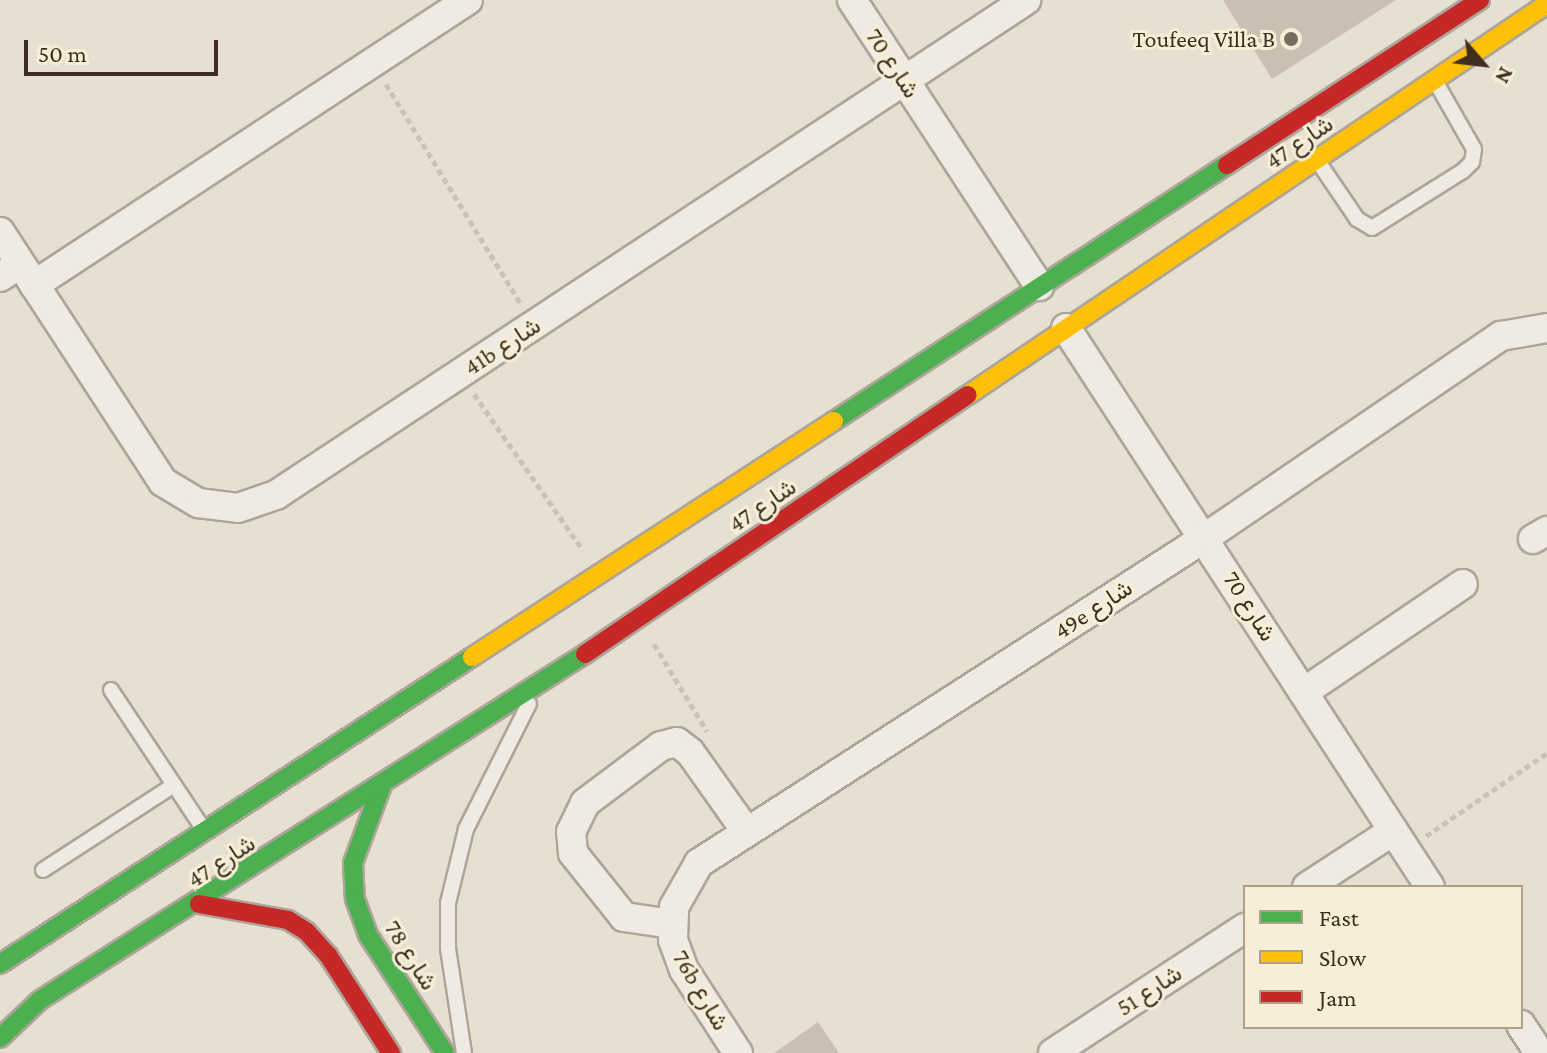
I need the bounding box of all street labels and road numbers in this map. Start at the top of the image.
street label: شارع 70 [860,23,926,103]
street label: شارع 47 [1260,109,1338,175]
street label: 41b شارع [458,311,546,381]
street label: شارع 47 [723,472,801,538]
street label: شارع 70 [1217,566,1283,646]
street label: 49e شارع [1048,573,1138,645]
street label: شارع 47 [181,828,261,894]
street label: شارع 78 [378,915,444,995]
street label: 76b شارع [667,945,735,1035]
street label: شارع 51 [1111,958,1187,1022]

